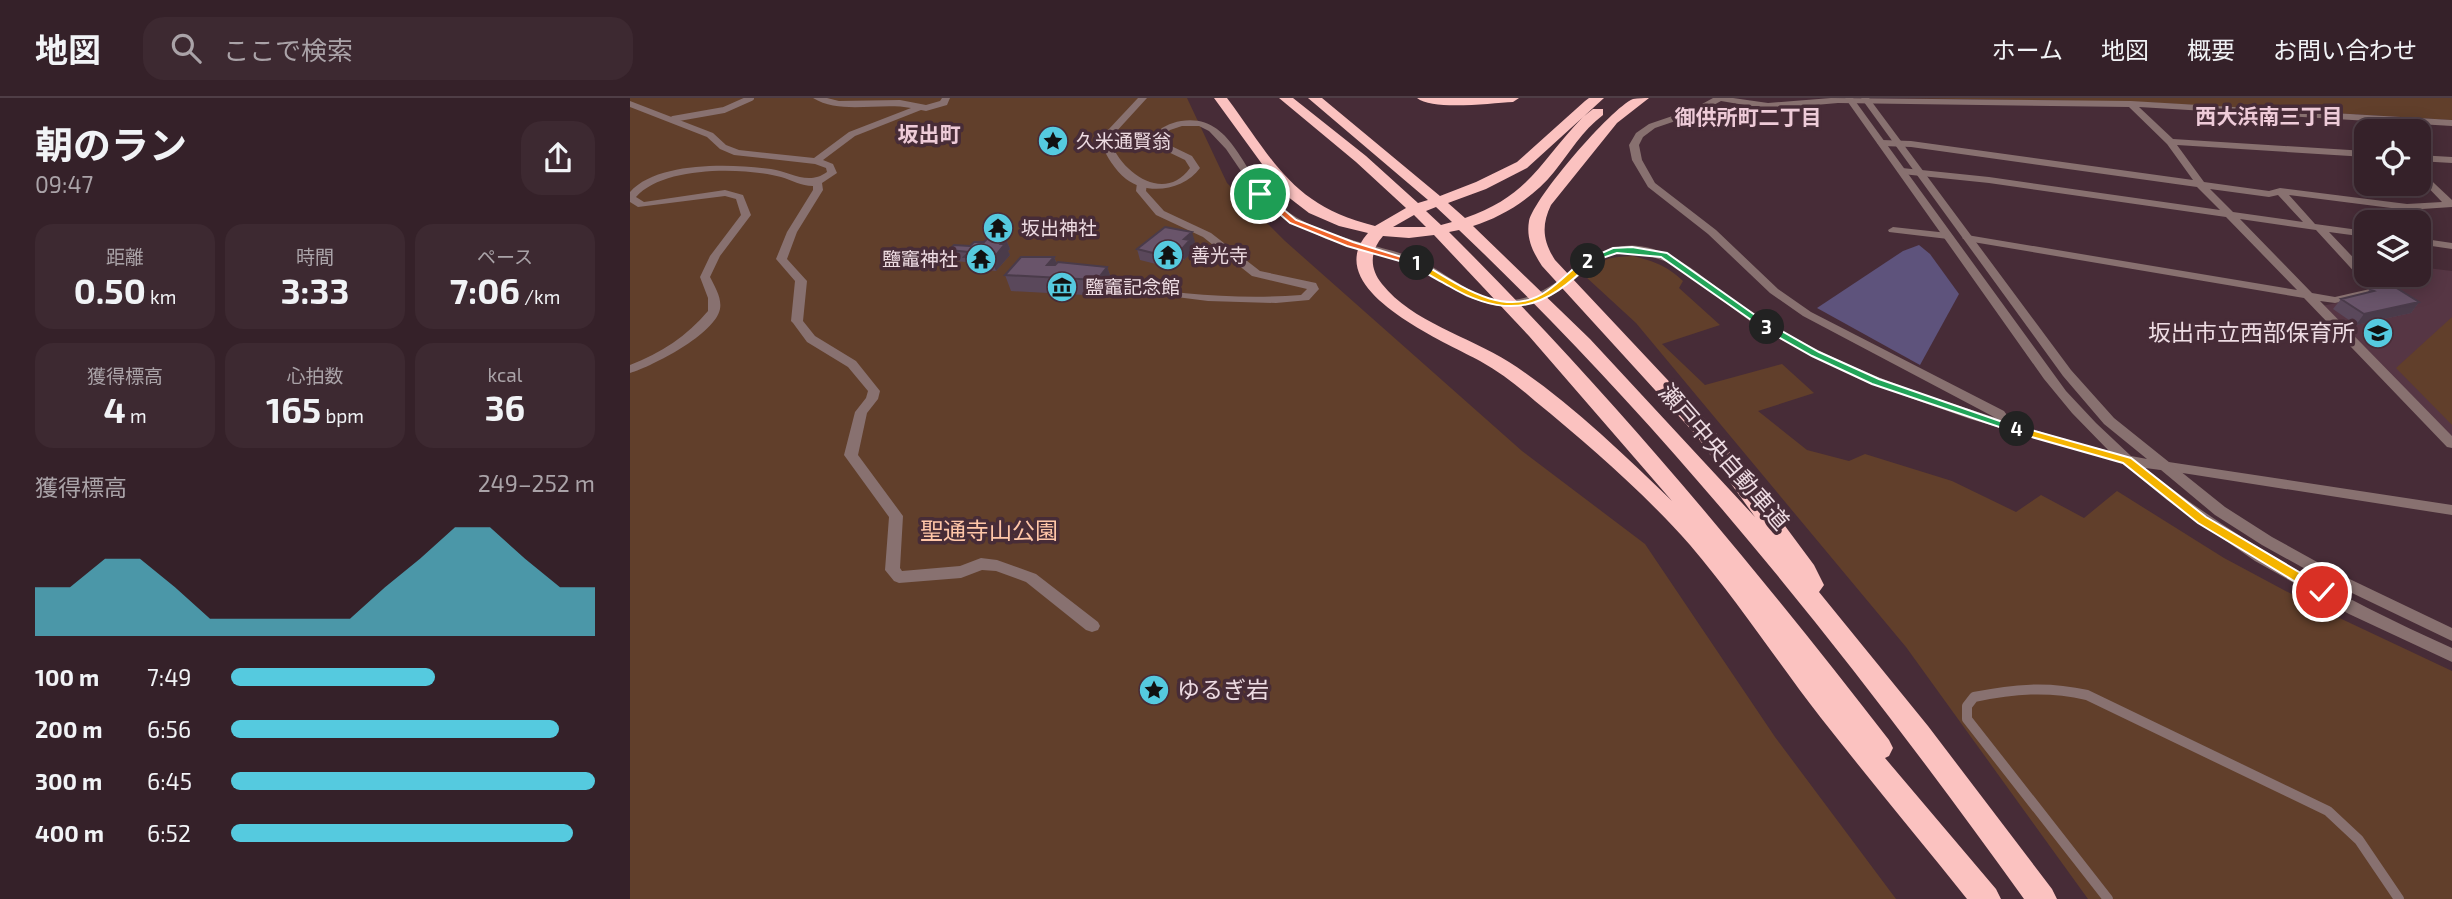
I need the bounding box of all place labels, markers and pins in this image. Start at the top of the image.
place icon: 久米通賢翁 [1036,124,1070,158]
place label: 久米通賢翁 [1076,129,1171,152]
pin [1230,164,1290,224]
temple icon: 坂出神社 [981,211,1015,245]
place label: 坂出神社 [1021,216,1097,239]
temple icon: 善光寺 [1151,238,1185,272]
temple icon: 鹽竈神社 [964,242,998,276]
place label: 善光寺 [1191,243,1248,266]
pin: 2 [1570,244,1606,278]
pin: 1 [1400,246,1434,280]
place label: 鹽竈神社 [882,247,958,270]
museum icon: 鹽竈記念館 [1045,270,1079,304]
place label: 鹽竈記念館 [1085,275,1180,298]
pin: 3 [1750,310,1784,344]
school or university icon: 坂出市立西部保育所 [2361,316,2395,350]
place label: 坂出市立西部保育所 [2148,318,2355,346]
pin: 4 [2000,412,2034,446]
pin [2292,562,2352,622]
place icon: ゆるぎ岩 [1137,673,1171,707]
place label: ゆるぎ岩 [1177,675,1269,703]

